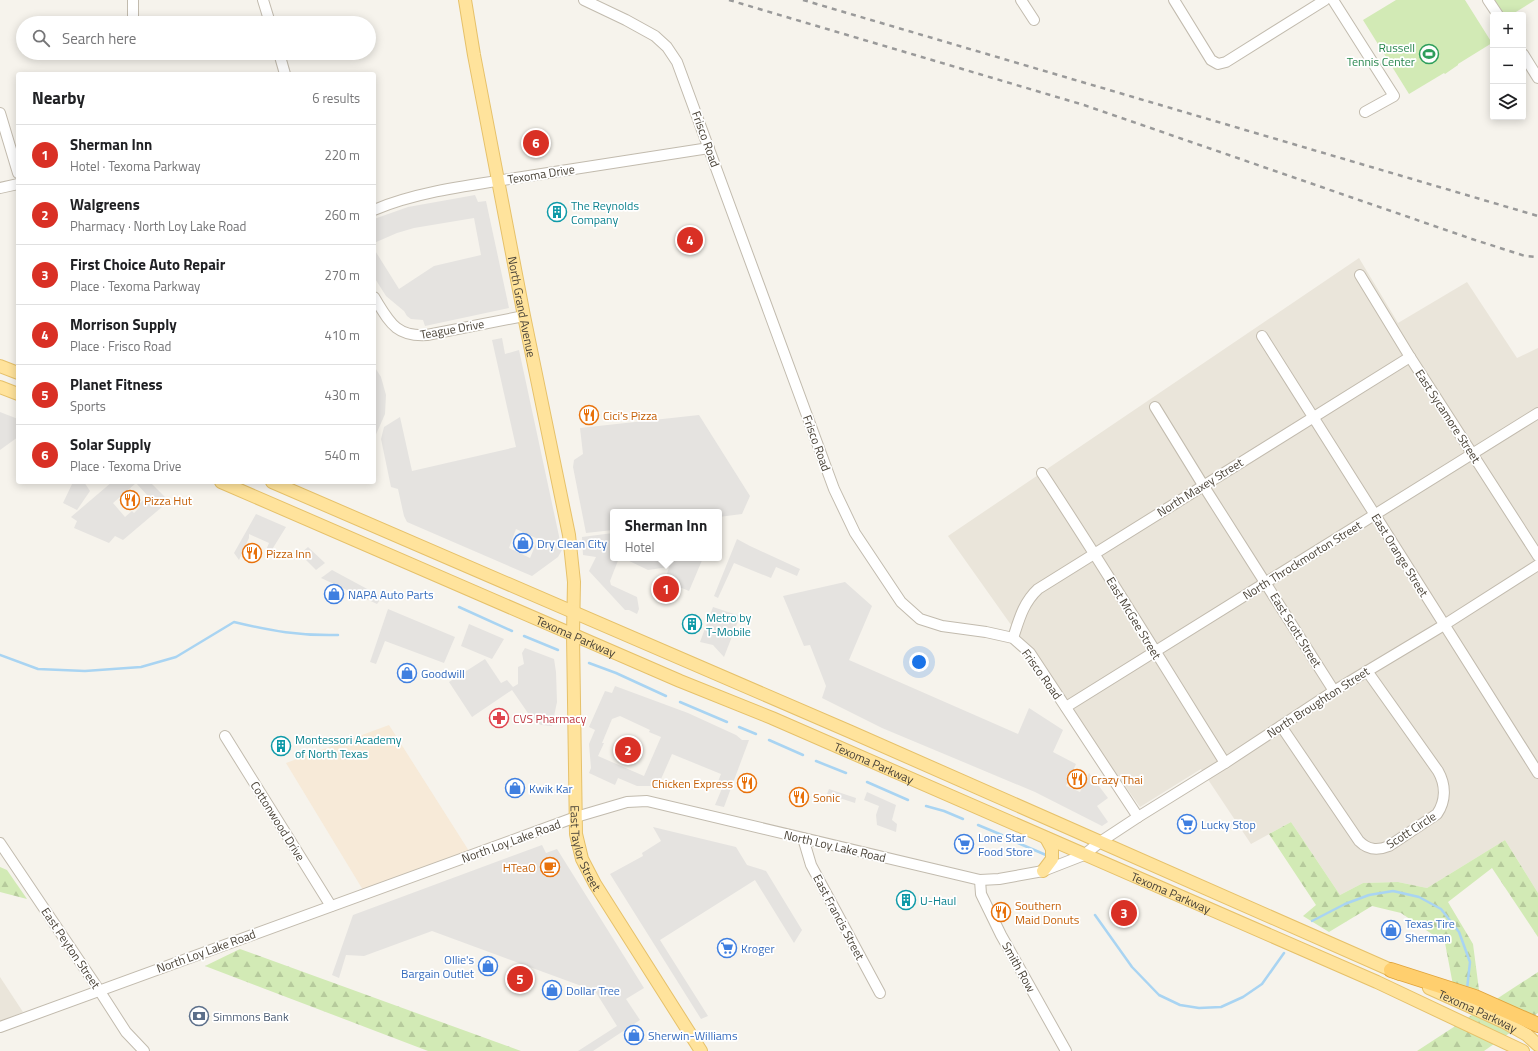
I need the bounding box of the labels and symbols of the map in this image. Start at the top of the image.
place label: Russell Tennis Center [1347,38,1415,71]
sports icon: Russell Tennis Center [1418,43,1440,65]
street label: Frisco Road [687,108,725,170]
pin: 6 [523,128,549,158]
street label: Texoma Drive [506,159,576,189]
place label: The Reynolds Company [571,196,639,229]
building icon: The Reynolds Company [546,201,568,223]
pin: 4 [677,225,703,255]
street label: North Grand Avenue [503,255,542,359]
street label: Teague Drive [418,314,486,344]
street label: East Sycamore Street [1411,365,1486,467]
restaurant icon: Cici's Pizza [578,404,600,426]
place label: Cici's Pizza [603,406,657,425]
street label: Frisco Road [798,412,836,474]
street label: North Maxey Street [1153,452,1247,521]
restaurant icon: Pizza Hut [119,489,141,511]
place label: Pizza Hut [144,491,193,510]
street label: East Orange Street [1367,510,1434,601]
street label: North Throckmorton Street [1239,515,1366,604]
shop icon: Dry Clean City [512,532,534,554]
place label: Dry Clean City [537,534,607,553]
restaurant icon: Pizza Inn [241,542,263,564]
place label: Pizza Inn [266,544,311,563]
street label: East McGee Street [1102,573,1167,664]
pin: 1 [653,574,679,604]
shop icon: NAPA Auto Parts [323,583,345,605]
place label: NAPA Auto Parts [348,585,434,604]
street label: East Scott Street [1265,589,1327,672]
place label: Metro by T-Mobile [706,608,751,641]
street label: Texoma Parkway [533,610,619,662]
building icon: Metro by T-Mobile [681,613,703,635]
street label: Frisco Road [1017,645,1067,703]
your location [909,652,929,672]
street label: North Broughton Street [1263,661,1374,742]
shop icon: Goodwill [396,662,418,684]
place label: Goodwill [421,664,465,683]
pharmacy icon: CVS Pharmacy [488,707,510,729]
place label: CVS Pharmacy [513,709,587,728]
place label: Montessori Academy of North Texas [295,730,402,763]
building icon: Montessori Academy of North Texas [270,735,292,757]
pin: 2 [615,735,641,765]
street label: Texoma Parkway [831,737,917,788]
restaurant icon: Crazy Thai [1066,768,1088,790]
place label: Crazy Thai [1091,770,1143,789]
restaurant icon: Chicken Express [736,772,758,794]
place label: Chicken Express [652,774,733,793]
street label: Cottonwood Drive [246,777,310,865]
shop icon: Kwik Kar [504,777,526,799]
place label: Kwik Kar [529,779,573,798]
restaurant icon: Sonic [788,786,810,808]
place label: Sonic [813,788,840,807]
street label: East Taylor Street [566,805,607,895]
street label: Scott Circle [1382,807,1440,853]
supermarket icon: Lucky Stop [1176,813,1198,835]
street label: North Loy Lake Road [459,814,563,868]
place label: Lucky Stop [1201,815,1256,834]
street label: North Loy Lake Road [782,825,888,867]
place label: Lone Star Food Store [978,828,1033,861]
supermarket icon: Lone Star Food Store [953,833,975,855]
cafe icon: HTeaO [539,856,561,878]
place label: HTeaO [503,858,536,877]
street label: Texoma Parkway [1128,866,1214,918]
street label: East Francis Street [808,871,870,964]
building icon: U-Haul [895,889,917,911]
place label: U-Haul [920,891,956,910]
place label: Southern Maid Donuts [1015,896,1080,929]
pin: 3 [1111,898,1137,928]
restaurant icon: Southern Maid Donuts [990,901,1012,923]
street label: East Peyton Street [37,904,106,993]
place label: Texas Tire Sherman [1405,914,1455,947]
shop icon: Texas Tire Sherman [1380,919,1402,941]
street label: North Loy Lake Road [154,924,258,978]
supermarket icon: Kroger [716,937,738,959]
street label: Smith Row [997,938,1041,996]
place label: Kroger [741,939,775,958]
place label: Ollie's Bargain Outlet [401,950,475,983]
shop icon: Ollie's Bargain Outlet [477,955,499,977]
pin: 5 [507,964,533,994]
shop icon: Dollar Tree [541,979,563,1001]
place label: Dollar Tree [566,981,620,1000]
street label: Texoma Parkway [1435,984,1521,1037]
bank icon: Simmons Bank [188,1005,210,1027]
place label: Simmons Bank [213,1007,289,1026]
shop icon: Sherwin-Williams [623,1024,645,1046]
place label: Sherwin-Williams [648,1026,738,1045]

